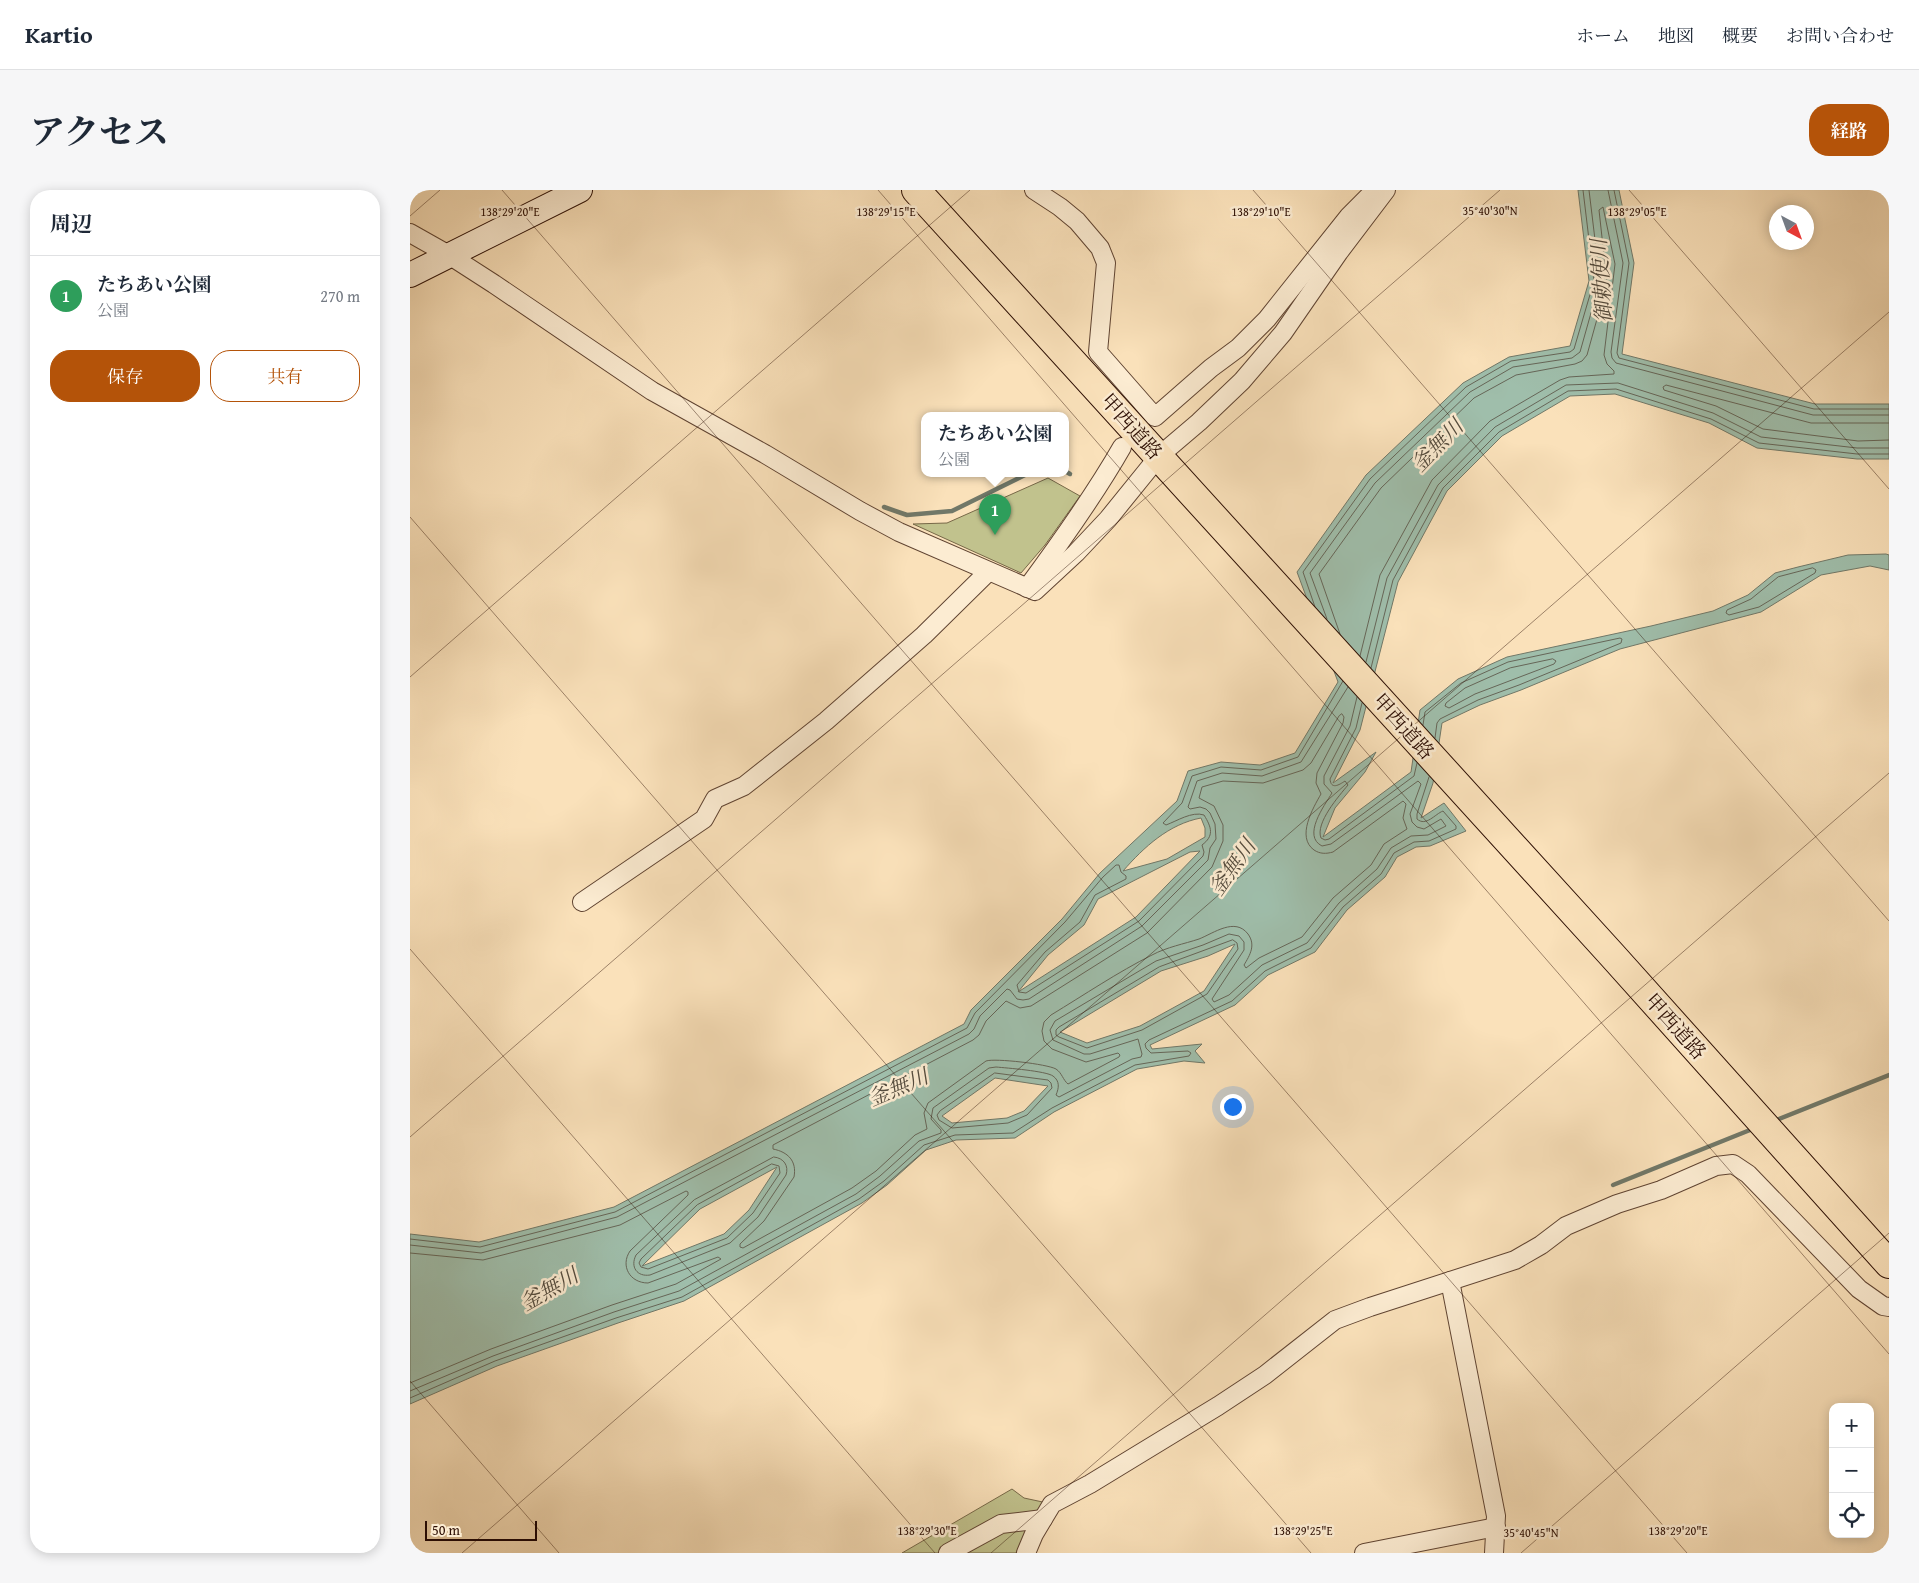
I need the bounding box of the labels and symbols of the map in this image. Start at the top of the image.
text: 35°40'30"N [1462,202,1518,219]
text: 138°29'20"E [480,203,540,220]
text: 138°29'15"E [856,203,916,220]
text: 138°29'10"E [1231,203,1291,220]
text: 138°29'05"E [1607,203,1667,220]
north arrow [1769,205,1814,250]
water label: 御勅使川 [1582,236,1619,324]
street label: 甲西道路 [1094,387,1170,465]
water label: 釜無川 [1404,410,1471,478]
pin: 1 [979,494,1011,535]
street label: 甲西道路 [1366,687,1442,765]
water label: 釜無川 [1201,831,1264,902]
street label: 甲西道路 [1638,987,1714,1065]
water label: 釜無川 [863,1060,935,1114]
your location [1220,1094,1246,1120]
water label: 釜無川 [514,1259,586,1318]
scale bar [425,1518,538,1541]
text: 138°29'30"E [897,1522,957,1539]
text: 138°29'25"E [1273,1522,1333,1539]
text: 138°29'20"E [1648,1522,1708,1539]
text: 35°40'45"N [1503,1524,1559,1541]

